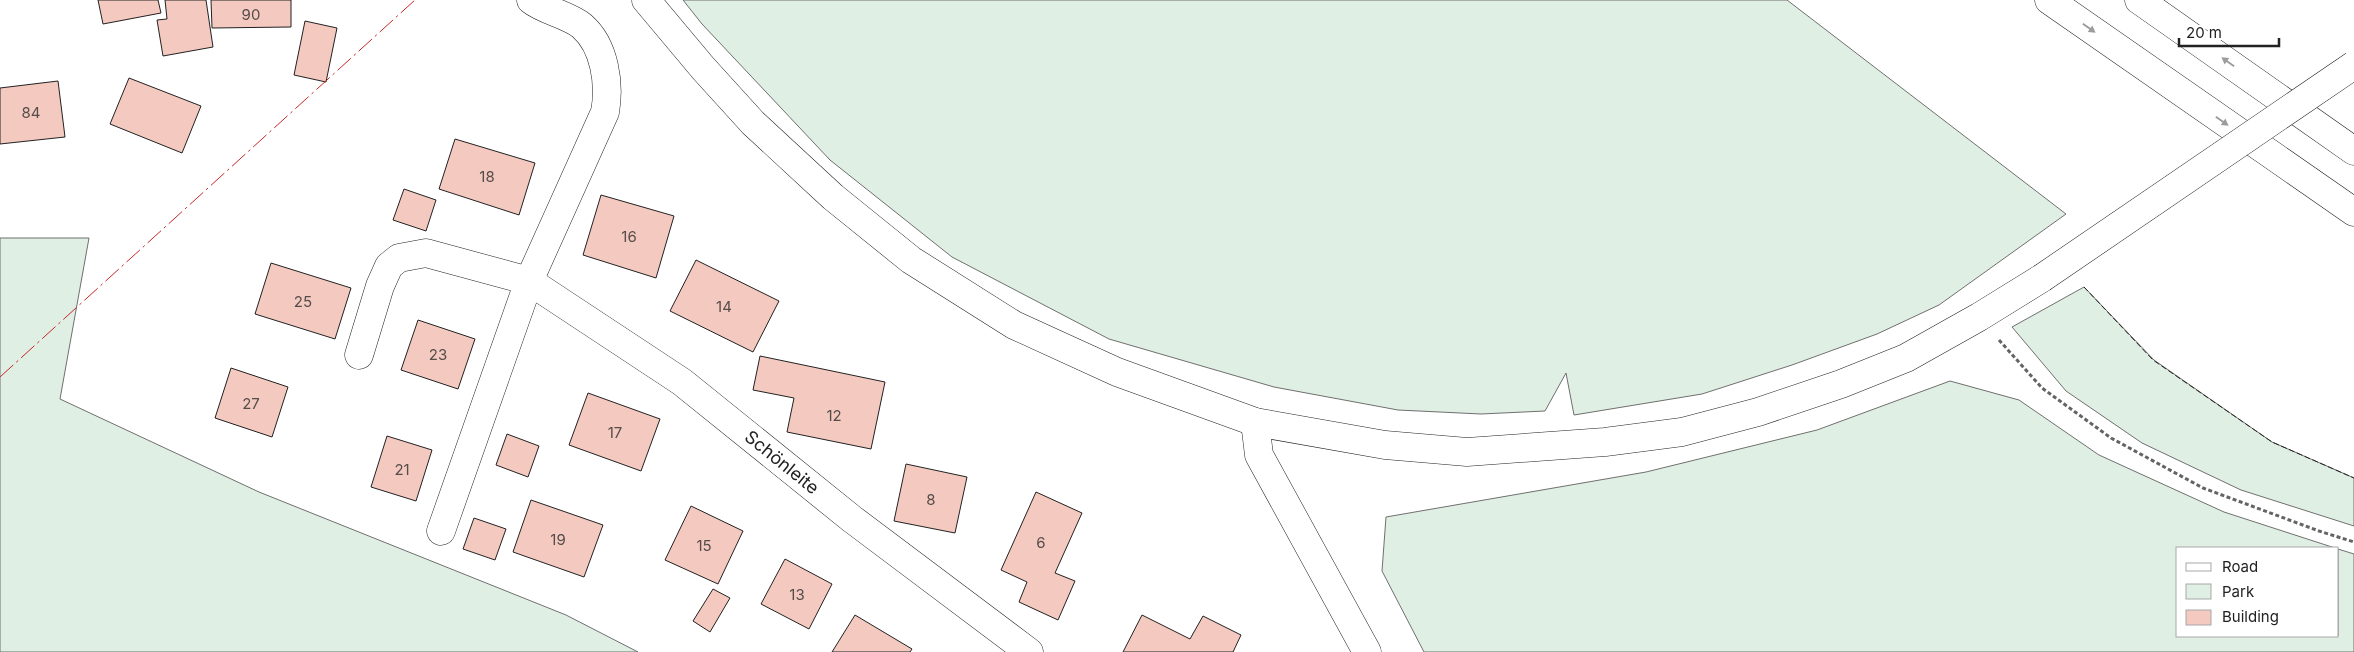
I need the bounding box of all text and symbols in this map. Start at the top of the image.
house number: 90 [242,5,260,24]
scale bar [2179,15,2279,47]
one-way arrow [2082,23,2096,33]
text: 20 m [2186,23,2222,42]
one-way arrow [2221,57,2235,67]
house number: 84 [22,103,40,122]
one-way arrow [2215,116,2229,126]
house number: 18 [479,167,495,186]
house number: 16 [621,227,637,246]
house number: 25 [294,292,312,311]
house number: 14 [716,297,732,316]
house number: 23 [429,345,447,364]
house number: 27 [242,394,260,413]
house number: 12 [826,406,842,425]
house number: 17 [608,423,622,442]
street label: Schönleite [741,426,823,498]
house number: 21 [394,460,410,479]
house number: 8 [926,490,936,509]
house number: 19 [550,530,566,549]
house number: 6 [1036,533,1046,552]
house number: 15 [696,536,712,555]
legend [2176,547,2339,637]
text: Road [2222,557,2258,576]
text: Park [2222,582,2255,601]
house number: 13 [789,585,805,604]
text: Building [2222,607,2279,626]

